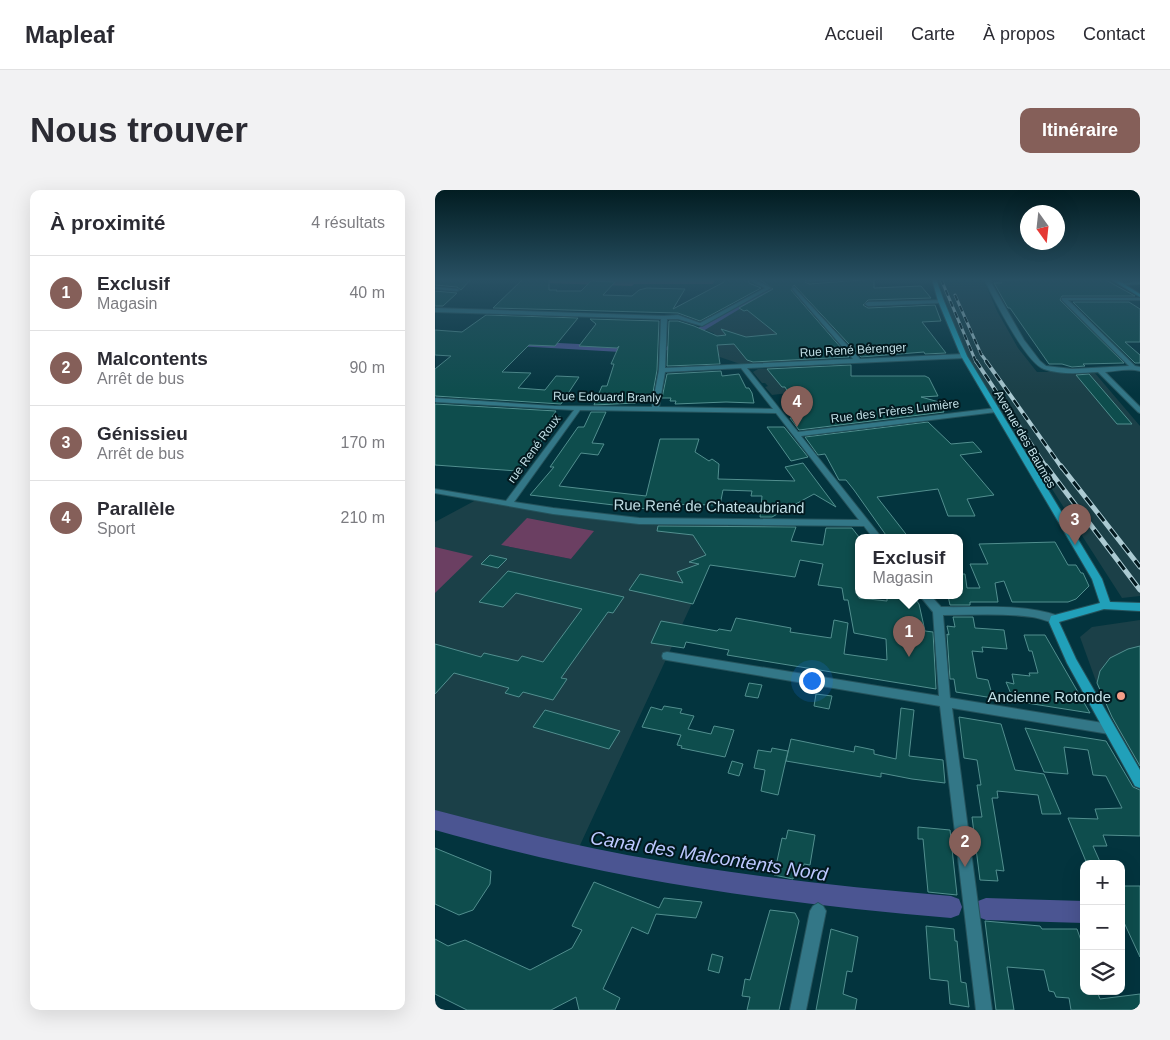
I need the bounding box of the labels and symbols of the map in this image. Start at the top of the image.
north arrow [1020,205,1065,250]
street label: Rue René Bérenger [799,340,907,360]
pin: 4 [781,386,813,427]
street label: Avenue des Baumes [991,388,1059,490]
street label: Rue Edouard Branly [553,389,661,405]
street label: Rue des Frères Lumière [830,396,960,426]
street label: rue René Roux [505,412,563,486]
street label: Rue René de Chateaubriand [613,496,805,516]
pin: 3 [1059,504,1091,545]
pin: 1 [893,616,925,657]
your location [799,668,825,694]
place label: Ancienne Rotonde [988,688,1111,705]
marker: Ancienne Rotonde [1115,690,1127,702]
pin: 2 [949,826,981,867]
water label: Canal des Malcontents Nord [589,827,830,885]

